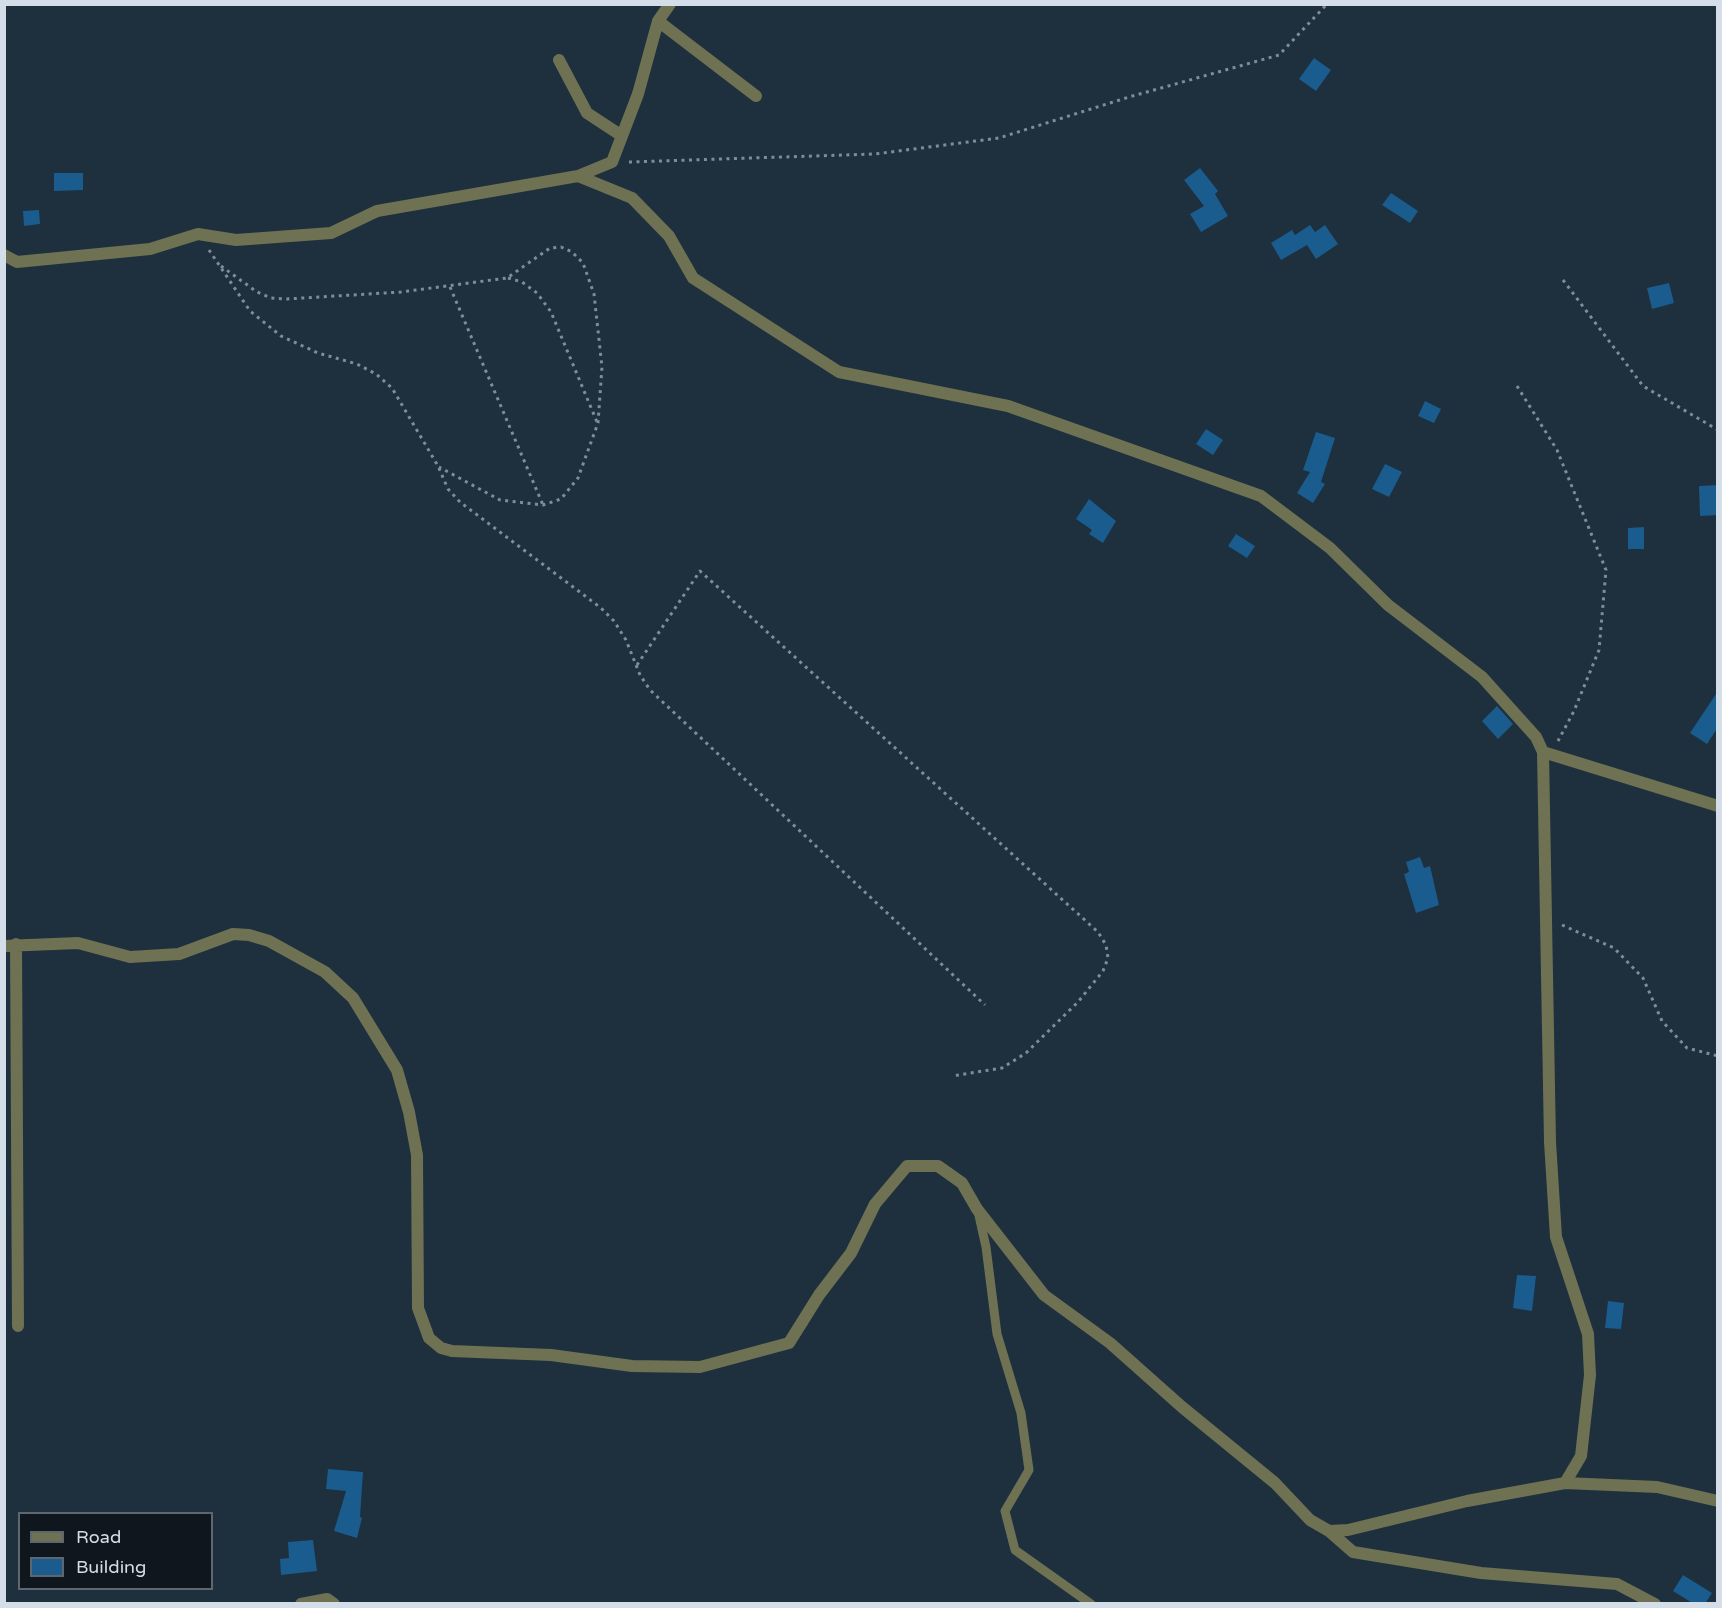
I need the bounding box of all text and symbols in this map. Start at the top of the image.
legend [18,1512,213,1590]
text: Road [76,1526,121,1548]
text: Building [76,1556,146,1578]

